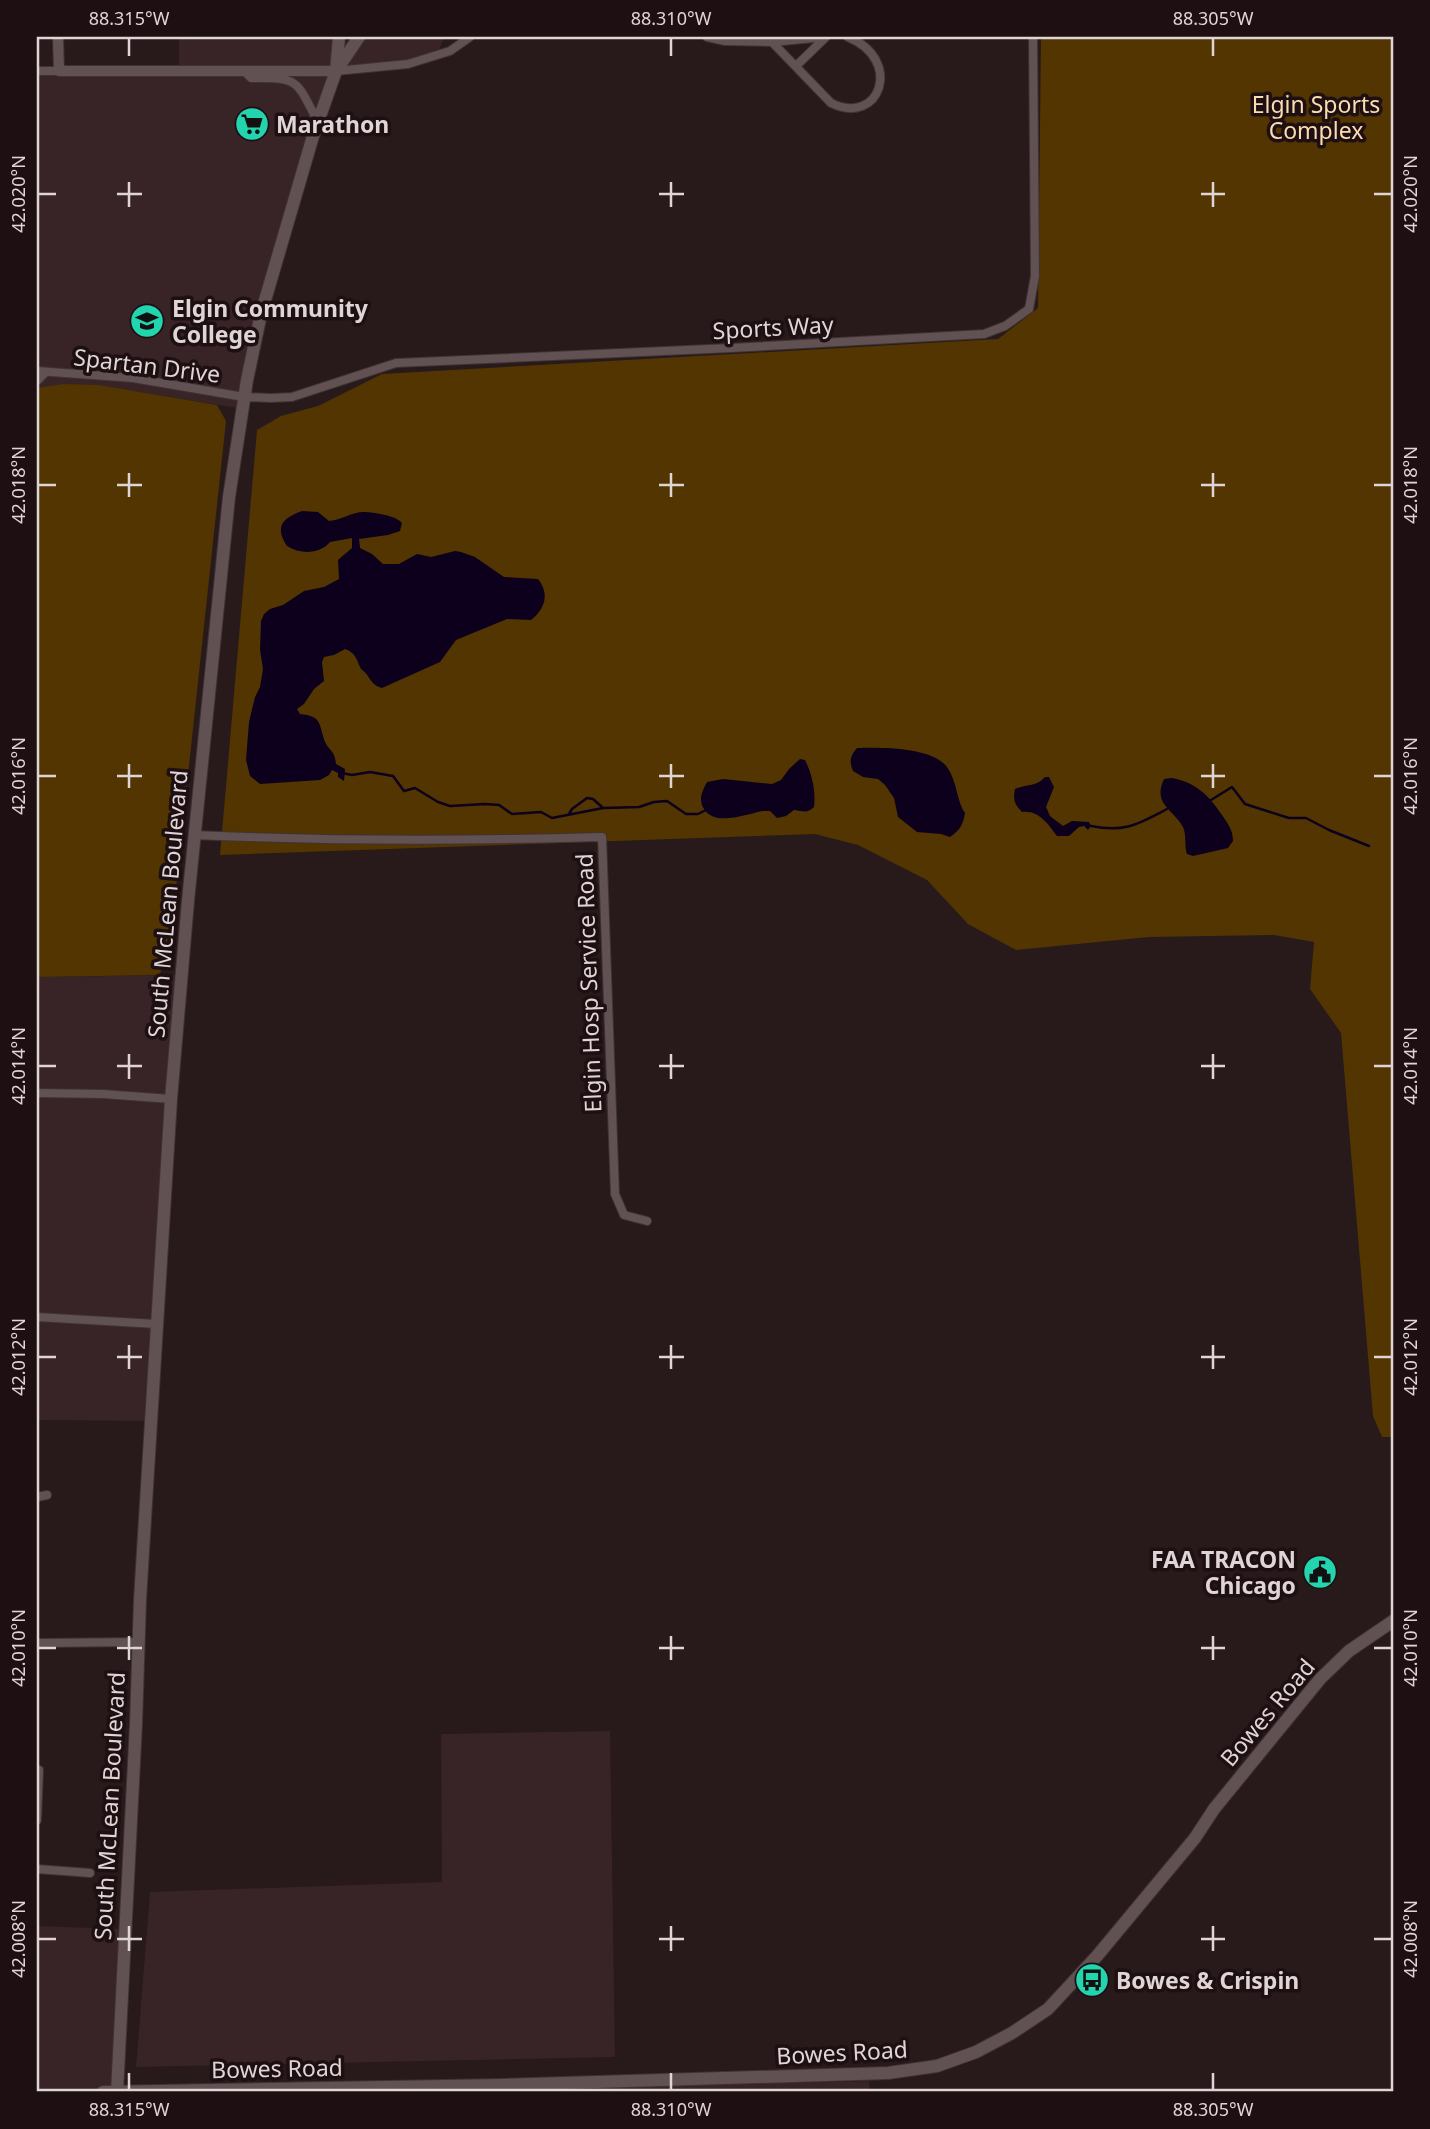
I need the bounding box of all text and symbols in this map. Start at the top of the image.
text: 88.315°W [89,6,170,30]
text: 88.310°W [631,6,712,30]
text: 88.305°W [1173,6,1254,30]
park label: Elgin Sports Complex [1252,88,1380,146]
supermarket icon: Marathon [233,105,271,143]
place label: Marathon [276,108,389,140]
text: 42.020°N [6,155,30,233]
text: 42.020°N [1398,155,1422,233]
place label: Elgin Community College [172,292,369,350]
school or university icon: Elgin Community College [128,302,166,340]
street label: Sports Way [712,308,835,346]
street label: Spartan Drive [72,340,222,390]
text: 42.018°N [6,446,30,524]
text: 42.018°N [1398,446,1422,524]
text: 42.016°N [6,737,30,815]
text: 42.016°N [1398,737,1422,815]
street label: South McLean Boulevard [139,769,195,1039]
street label: Elgin Hosp Service Road [567,853,609,1113]
text: 42.014°N [6,1027,30,1105]
text: 42.014°N [1398,1027,1422,1105]
text: 42.012°N [6,1318,30,1396]
text: 42.012°N [1398,1318,1422,1396]
place label: FAA TRACON Chicago [1151,1543,1296,1601]
public building icon: FAA TRACON Chicago [1301,1553,1339,1591]
text: 42.010°N [6,1609,30,1687]
text: 42.010°N [1398,1609,1422,1687]
street label: Bowes Road [1212,1651,1322,1773]
street label: South McLean Boulevard [86,1671,132,1941]
text: 42.008°N [6,1900,30,1978]
text: 42.008°N [1398,1900,1422,1978]
bus stop icon: Bowes & Crispin [1073,1961,1111,1999]
place label: Bowes & Crispin [1116,1964,1299,1996]
street label: Bowes Road [775,2033,909,2071]
street label: Bowes Road [211,2051,343,2085]
text: 88.315°W [89,2097,170,2121]
text: 88.310°W [631,2097,712,2121]
text: 88.305°W [1173,2097,1254,2121]

